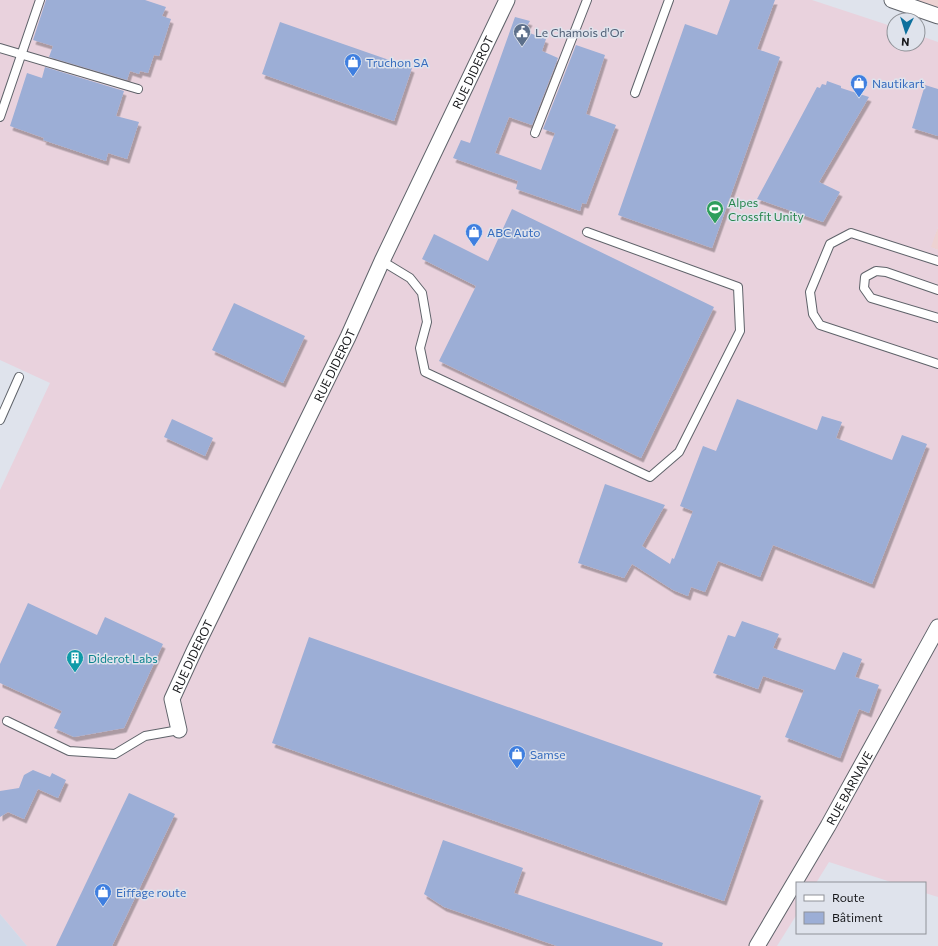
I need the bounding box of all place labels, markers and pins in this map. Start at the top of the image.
public building icon: Le Chamois d'Or [512,22,532,47]
place label: Le Chamois d'Or [535,25,625,39]
shop icon: Truchon SA [343,52,363,77]
place label: Truchon SA [366,55,429,69]
shop icon: Nautikart [849,73,869,98]
place label: Nautikart [872,76,925,90]
place label: Alpes Crossfit Unity [728,195,804,223]
sports icon: Alpes Crossfit Unity [705,199,725,224]
shop icon: ABC Auto [464,222,484,247]
place label: ABC Auto [487,225,540,239]
building icon: Diderot Labs [65,648,85,673]
place label: Diderot Labs [88,651,158,665]
shop icon: Samse [507,744,527,769]
place label: Samse [530,747,566,761]
shop icon: Eiffage route [93,882,113,907]
place label: Eiffage route [116,885,186,899]

